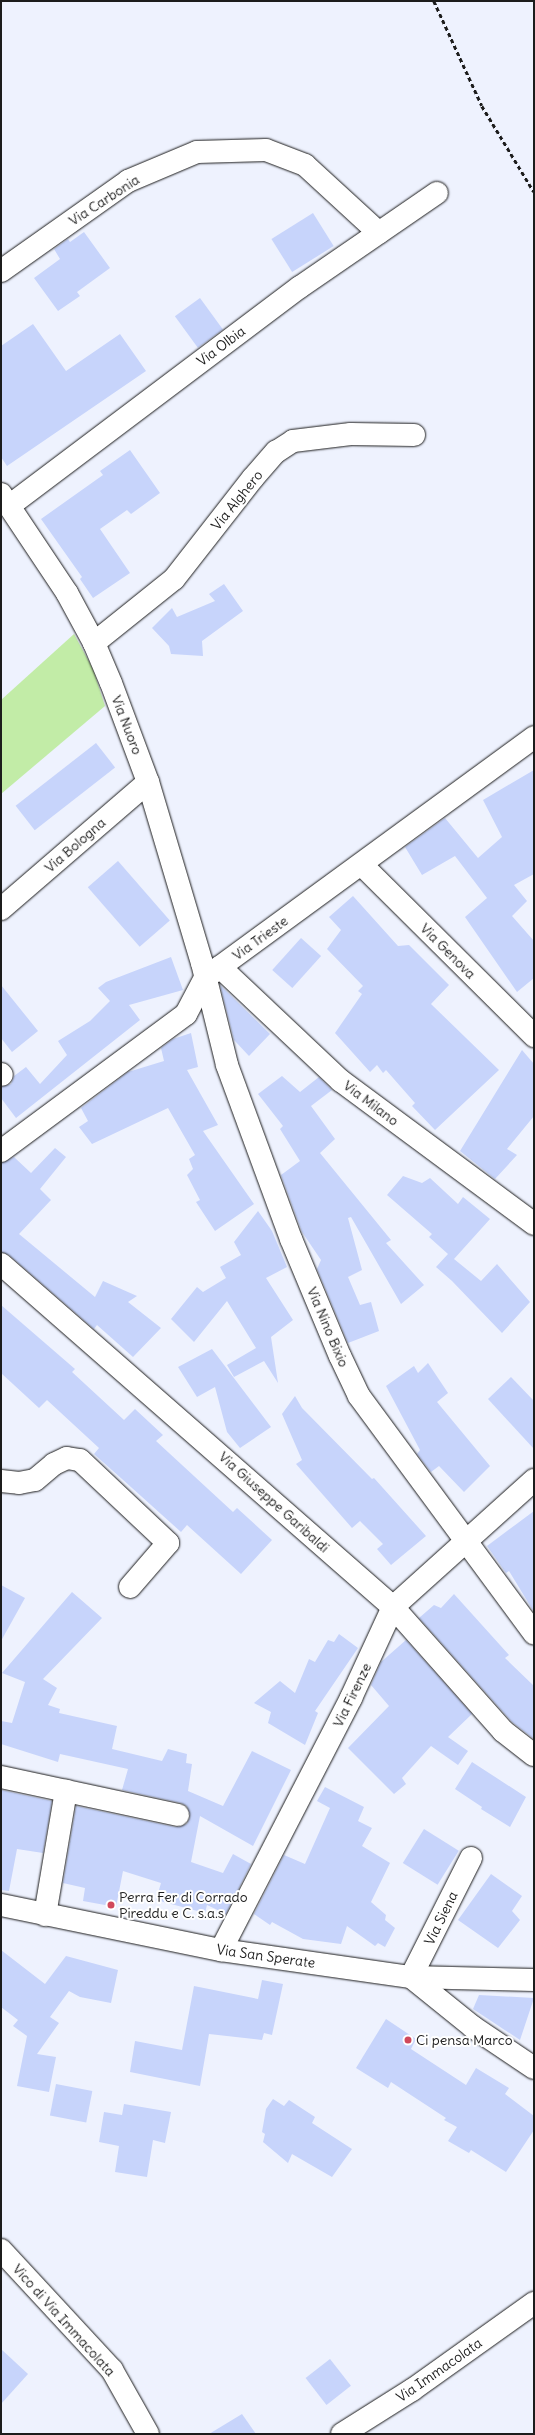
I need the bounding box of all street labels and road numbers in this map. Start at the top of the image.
street label: Via Carbonia [66,171,142,229]
street label: Via Olbia [194,322,248,370]
street label: Via Alghero [208,467,266,533]
street label: Via Nuoro [108,693,146,757]
street label: Via Bologna [41,814,109,876]
street label: Via Trieste [229,912,291,964]
street label: Via Genova [417,920,479,982]
street label: Via Milano [340,1077,402,1129]
street label: Via Nino Bixio [304,1284,352,1370]
street label: Via Giuseppe Garibaldi [215,1448,333,1556]
street label: Via Firenze [329,1660,375,1730]
street label: Via Siena [421,1888,461,1948]
street label: Via San Sperate [216,1941,316,1971]
street label: Vico di Via Immacolata [9,2260,119,2380]
street label: Via Immacolata [393,2334,485,2406]

